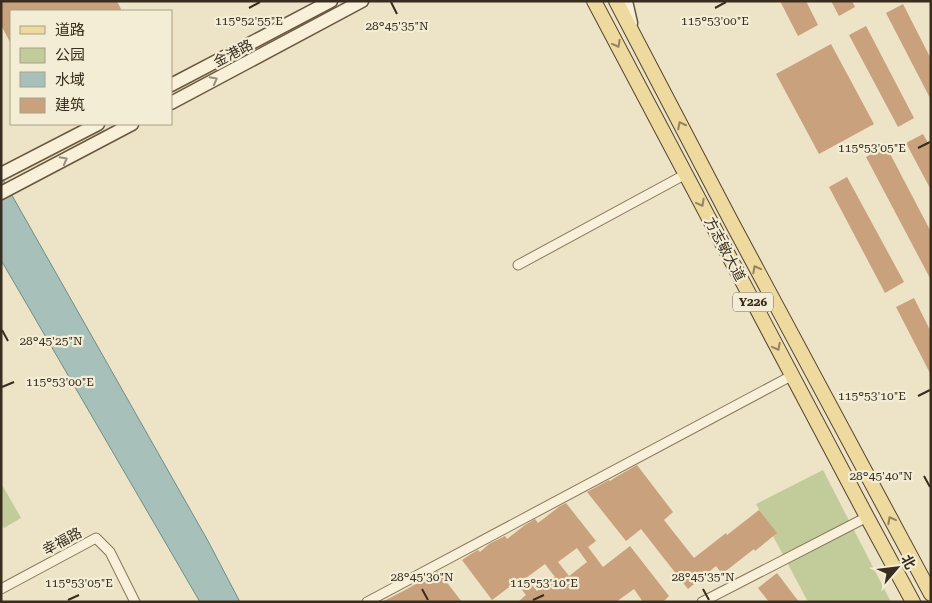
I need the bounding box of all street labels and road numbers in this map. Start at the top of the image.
street label: 金港路 [211,36,255,70]
street label: 方志敏大道 [702,214,748,284]
road number: Y226 [733,292,773,312]
street label: 幸福路 [40,524,84,558]

